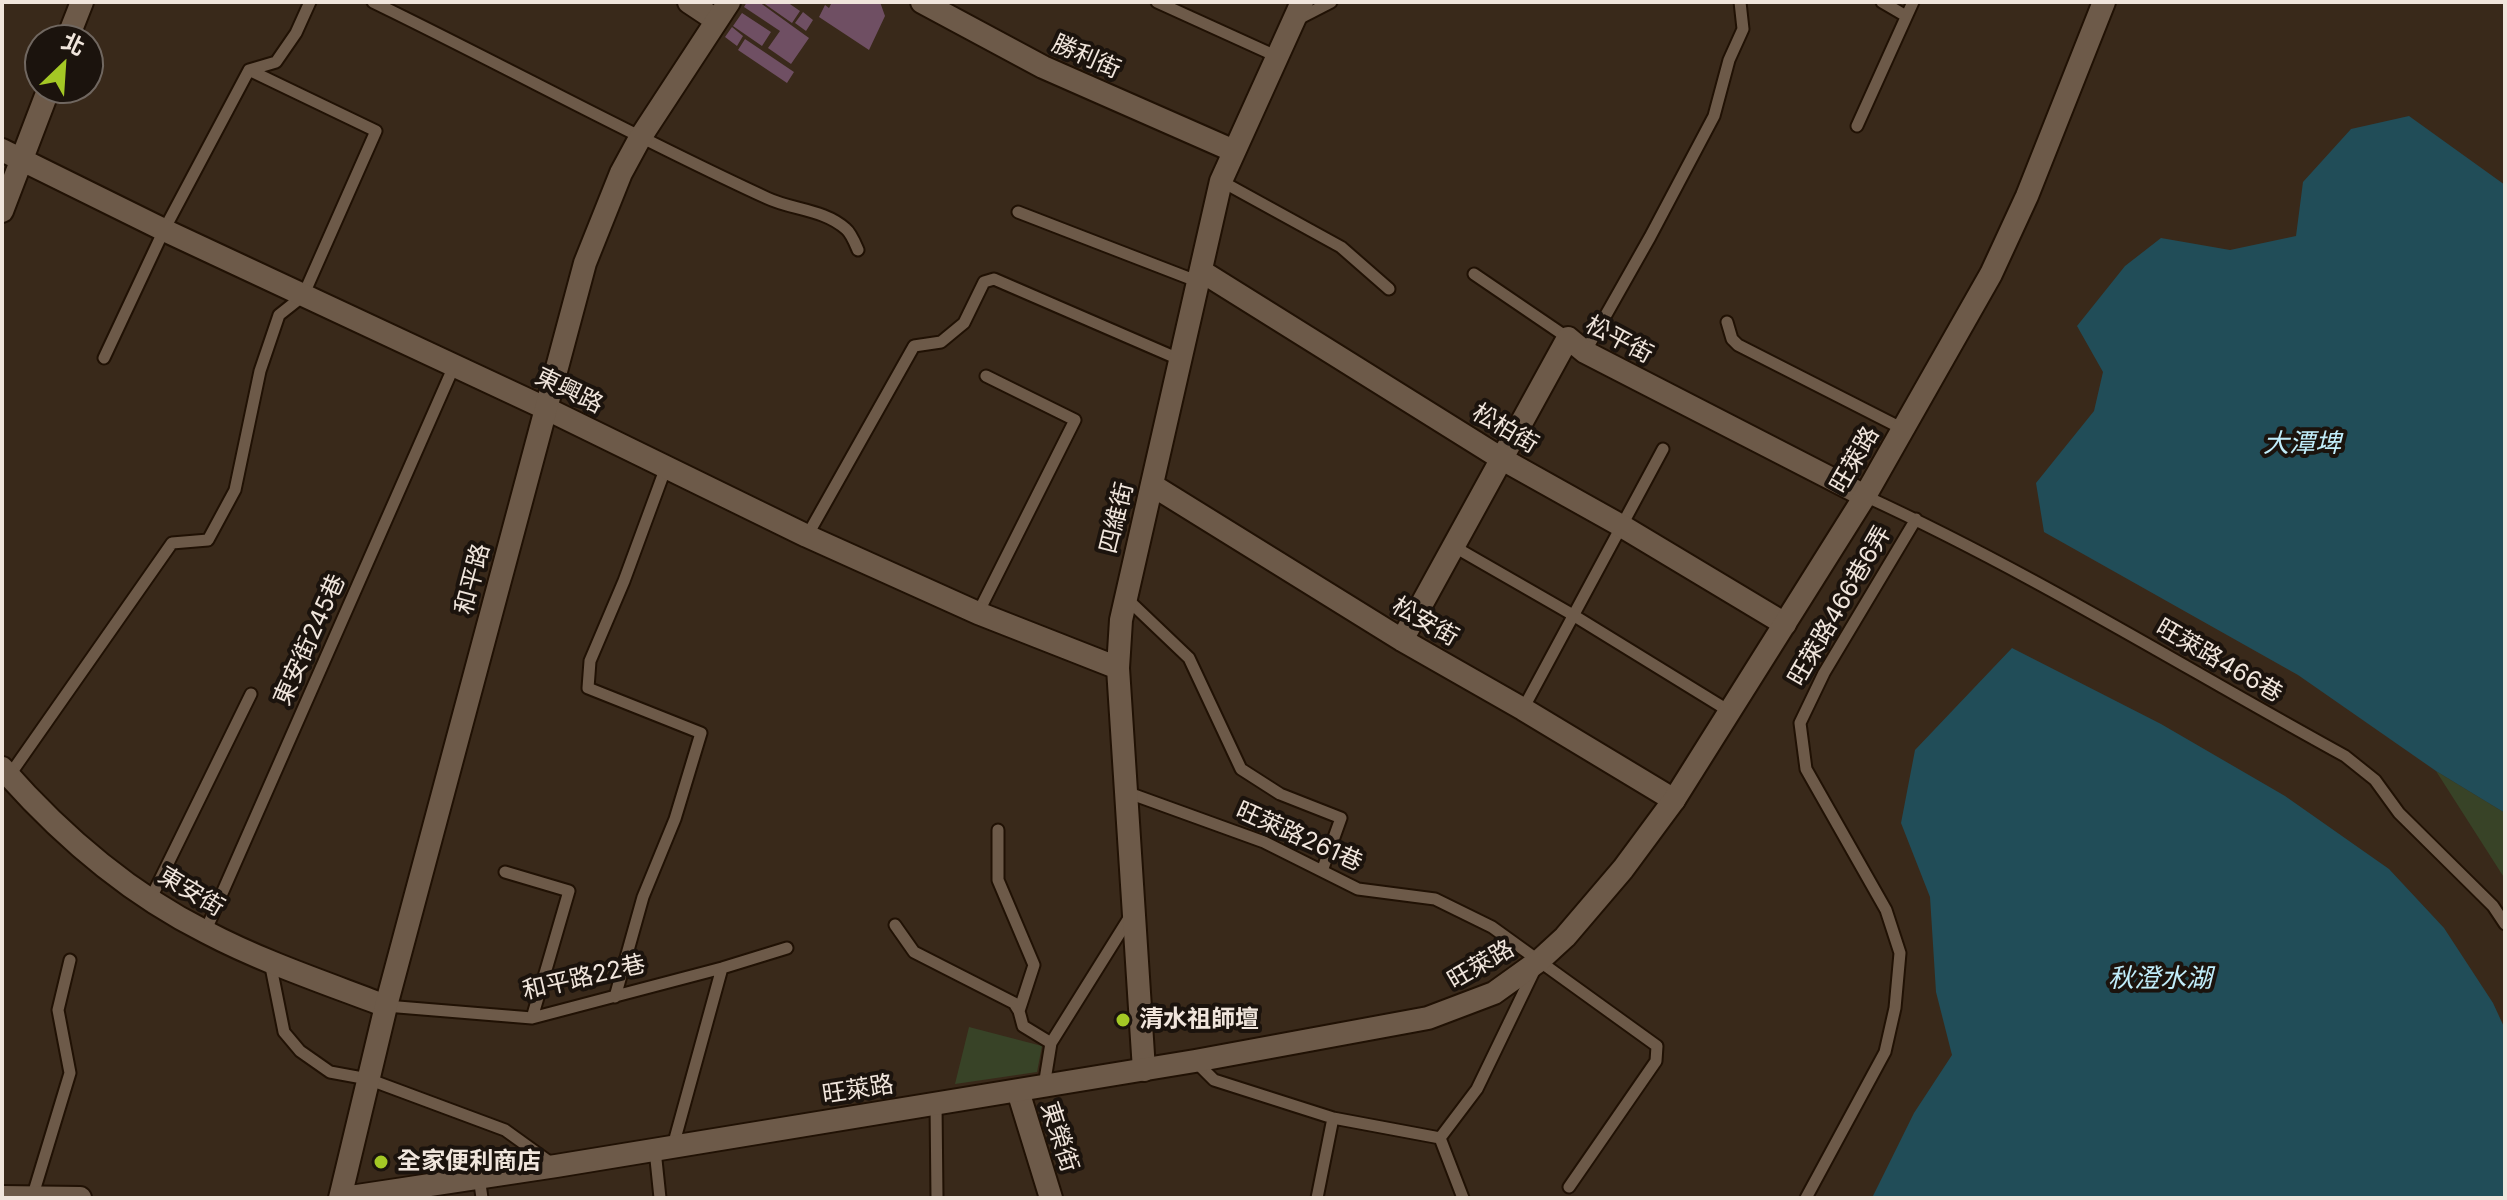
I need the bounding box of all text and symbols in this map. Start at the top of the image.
north arrow [24,24,104,104]
text: 北 [58,28,89,60]
street label: 勝利街 [1047,29,1125,85]
street label: 松平街 [1580,310,1658,370]
street label: 東興路 [530,362,608,420]
street label: 松柏街 [1467,398,1543,460]
street label: 旺萊路 [1825,422,1885,498]
water label: 大潭埤 [2263,428,2341,460]
street label: 四維街 [1094,480,1140,556]
street label: 旺萊路466巷6弄 [1782,521,1898,691]
street label: 和平路 [450,540,496,618]
street label: 東安街245巷 [268,570,352,710]
street label: 松安街 [1387,592,1463,652]
street label: 旺萊路466巷 [2151,613,2287,709]
street label: 旺萊路261巷 [1231,796,1367,878]
street label: 東安街 [153,861,229,923]
street label: 旺萊路 [1443,935,1519,995]
street label: 和平路22巷 [520,950,648,1006]
water label: 秋澄水湖 [2108,963,2212,995]
place label: 清水祖師壇 [1139,1006,1259,1034]
marker: 清水祖師壇 [1114,1011,1132,1029]
street label: 旺萊路 [820,1070,896,1110]
street label: 東榮街 [1034,1098,1084,1176]
place label: 全家便利商店 [397,1148,541,1176]
marker: 全家便利商店 [372,1153,390,1171]

